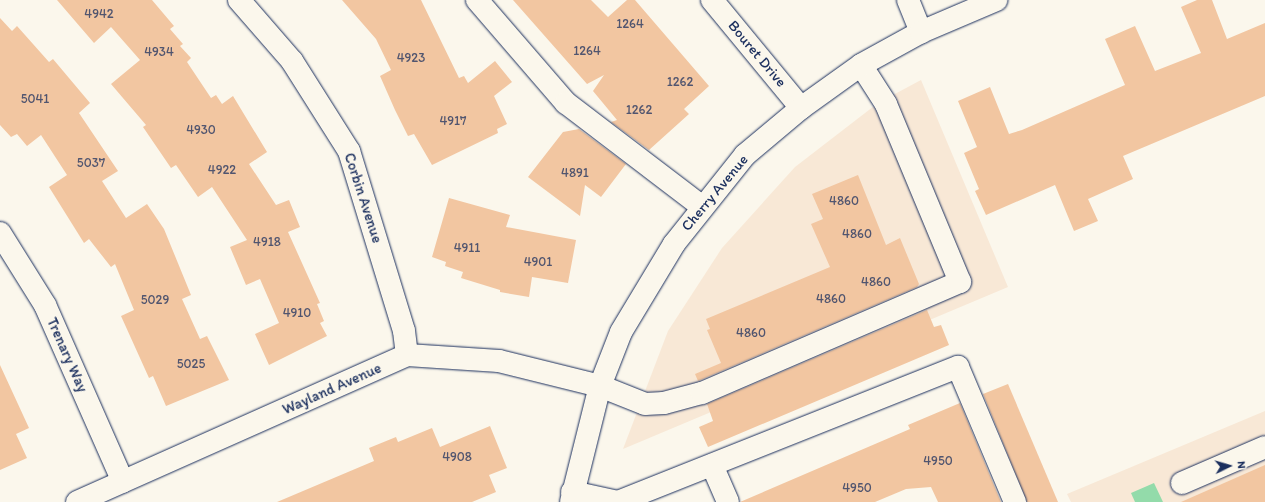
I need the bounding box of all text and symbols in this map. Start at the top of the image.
house number: 4942 [84,6,114,22]
house number: 1264 [616,16,644,32]
street label: Bouret Drive [724,17,790,91]
house number: 1264 [573,43,601,59]
house number: 4934 [144,44,174,60]
house number: 4923 [397,50,425,66]
house number: 1262 [667,74,693,90]
house number: 5041 [21,91,49,107]
house number: 1262 [626,102,652,118]
house number: 4917 [439,113,467,129]
house number: 4930 [186,122,216,138]
street label: Corbin Avenue [340,151,386,245]
street label: Cherry Avenue [678,151,752,235]
house number: 5037 [77,155,105,171]
house number: 4922 [208,162,236,178]
house number: 4891 [561,165,589,181]
house number: 4860 [829,193,859,209]
house number: 4860 [842,226,872,242]
house number: 4918 [253,234,281,250]
house number: 4911 [454,240,480,256]
house number: 4901 [524,254,552,270]
house number: 4860 [861,274,891,290]
house number: 4860 [816,291,846,307]
house number: 5029 [141,292,169,308]
house number: 4910 [283,305,311,321]
street label: Trenary Way [43,315,91,395]
house number: 4860 [736,325,766,341]
house number: 5025 [177,356,205,372]
street label: Wayland Avenue [280,359,384,419]
north arrow [1209,446,1249,486]
house number: 4908 [442,449,472,465]
house number: 4950 [923,453,953,469]
text: N [1235,461,1248,469]
house number: 4950 [842,480,872,496]

